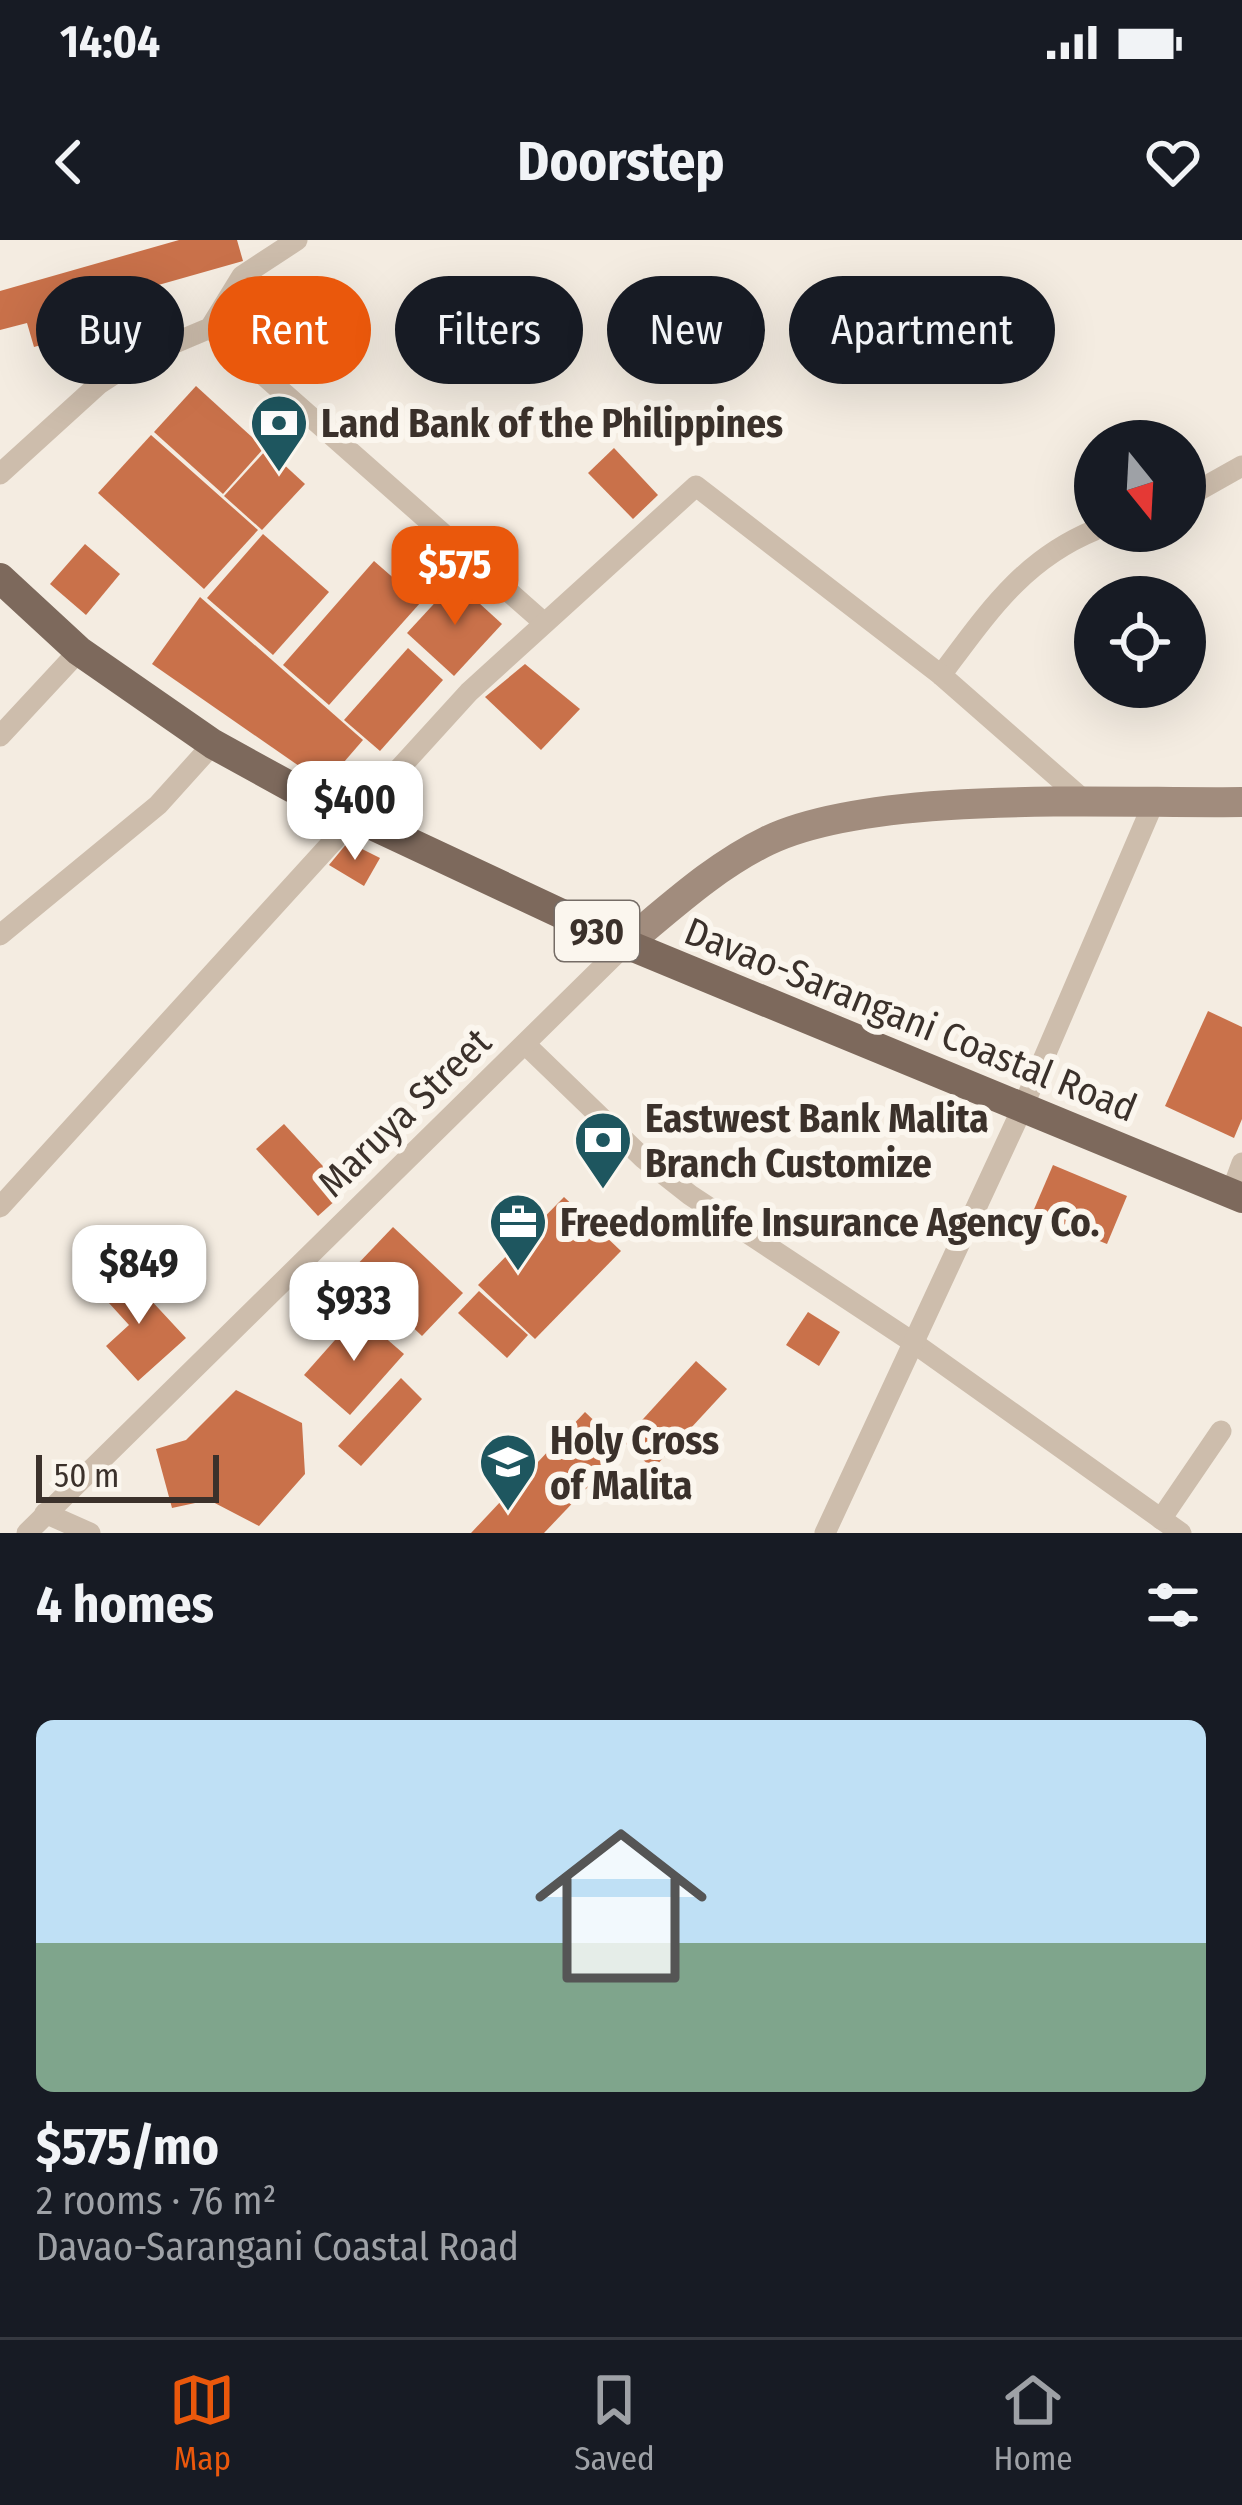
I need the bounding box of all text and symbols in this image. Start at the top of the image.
text: 14:04 [60,15,160,69]
icon: back [36,129,102,195]
icon: heart [1140,129,1206,195]
text: Doorstep [517,130,725,194]
chip: Buy [36,276,184,384]
chip: Rent [208,276,371,384]
chip: Filters [395,276,583,384]
chip: New [607,276,765,384]
chip: Apartment [789,276,1055,384]
bank icon: Land Bank of the Philippines [248,392,310,474]
place label: Land Bank of the Philippines [321,401,783,447]
north arrow [1074,420,1206,552]
map controls [1074,420,1206,708]
pin: $575 [384,526,526,628]
text: $575 [418,542,492,588]
button: locate [1074,576,1206,708]
pin: $400 [284,761,426,863]
text: $400 [314,777,396,823]
road number: 930 [555,901,639,961]
street label: Davao-Sarangani Coastal Road [678,908,1143,1132]
street label: Maruya Street [309,1019,501,1206]
place label: Eastwest Bank Malita Branch Customize [645,1096,989,1187]
bank icon: Eastwest Bank Malita Branch Customize [572,1109,634,1191]
office icon: Freedomlife Insurance Agency Co. [487,1191,549,1273]
place label: Freedomlife Insurance Agency Co. [560,1200,1099,1246]
pin: $849 [68,1225,210,1327]
text: $849 [99,1241,179,1287]
pin: $933 [283,1262,425,1364]
text: $933 [316,1278,392,1324]
place label: Holy Cross of Malita [550,1418,719,1509]
school or university icon: Holy Cross of Malita [477,1431,539,1513]
scale bar [36,1449,219,1502]
text: 50 m [54,1456,119,1496]
icon: filters [1140,1572,1206,1638]
text: 4 homes [36,1574,214,1636]
icon: home [513,1798,729,2014]
text: $575/mo [36,2116,219,2178]
text: 2 rooms · 76 m² [36,2178,276,2224]
text: Davao-Sarangani Coastal Road [36,2224,519,2270]
tab: Map [169,2367,235,2479]
tab: Saved [574,2367,655,2479]
tab: Home [994,2367,1073,2479]

